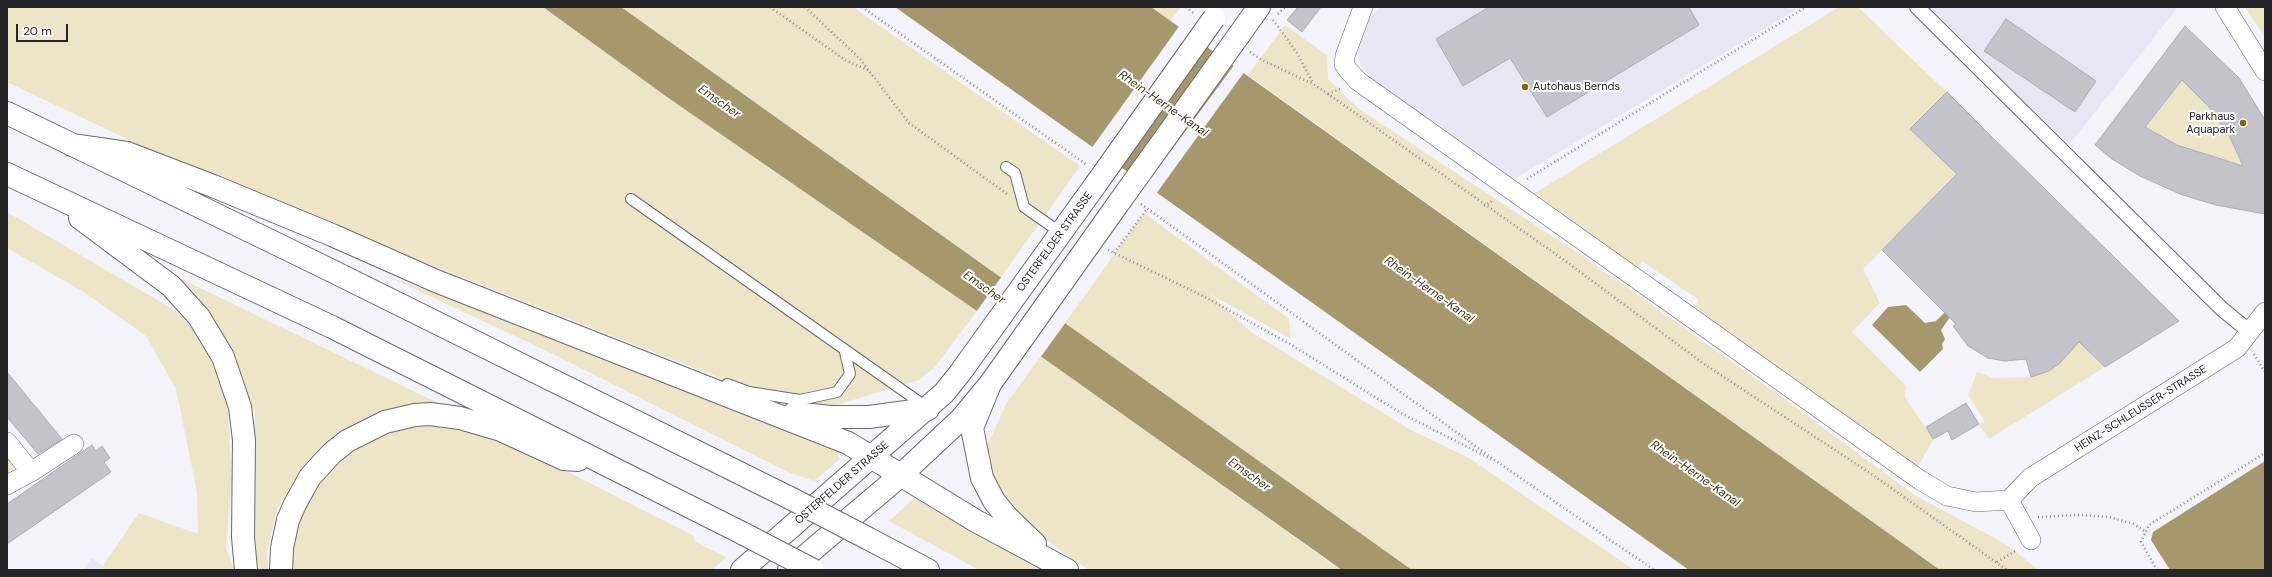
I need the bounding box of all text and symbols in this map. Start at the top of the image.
scale bar [18,16,70,42]
text: 20 m [23,23,52,39]
water label: Rhein-Herne-Kanal [1116,68,1210,140]
place label: Autohaus Bernds [1533,80,1620,94]
water label: Emscher [695,82,743,122]
marker: Autohaus Bernds [1520,82,1530,92]
place label: Parkhaus Aquapark [2186,110,2235,136]
marker: Parkhaus Aquapark [2238,118,2248,128]
street label: OSTERFELDER STRASSE [1014,190,1096,294]
water label: Rhein-Herne-Kanal [1382,254,1476,326]
water label: Emscher [960,268,1008,308]
street label: HEINZ-SCHLEUSSER-STRASSE [2072,363,2210,455]
water label: Rhein-Herne-Kanal [1648,438,1742,510]
street label: OSTERFELDER STRASSE [792,439,892,527]
water label: Emscher [1225,455,1273,495]

